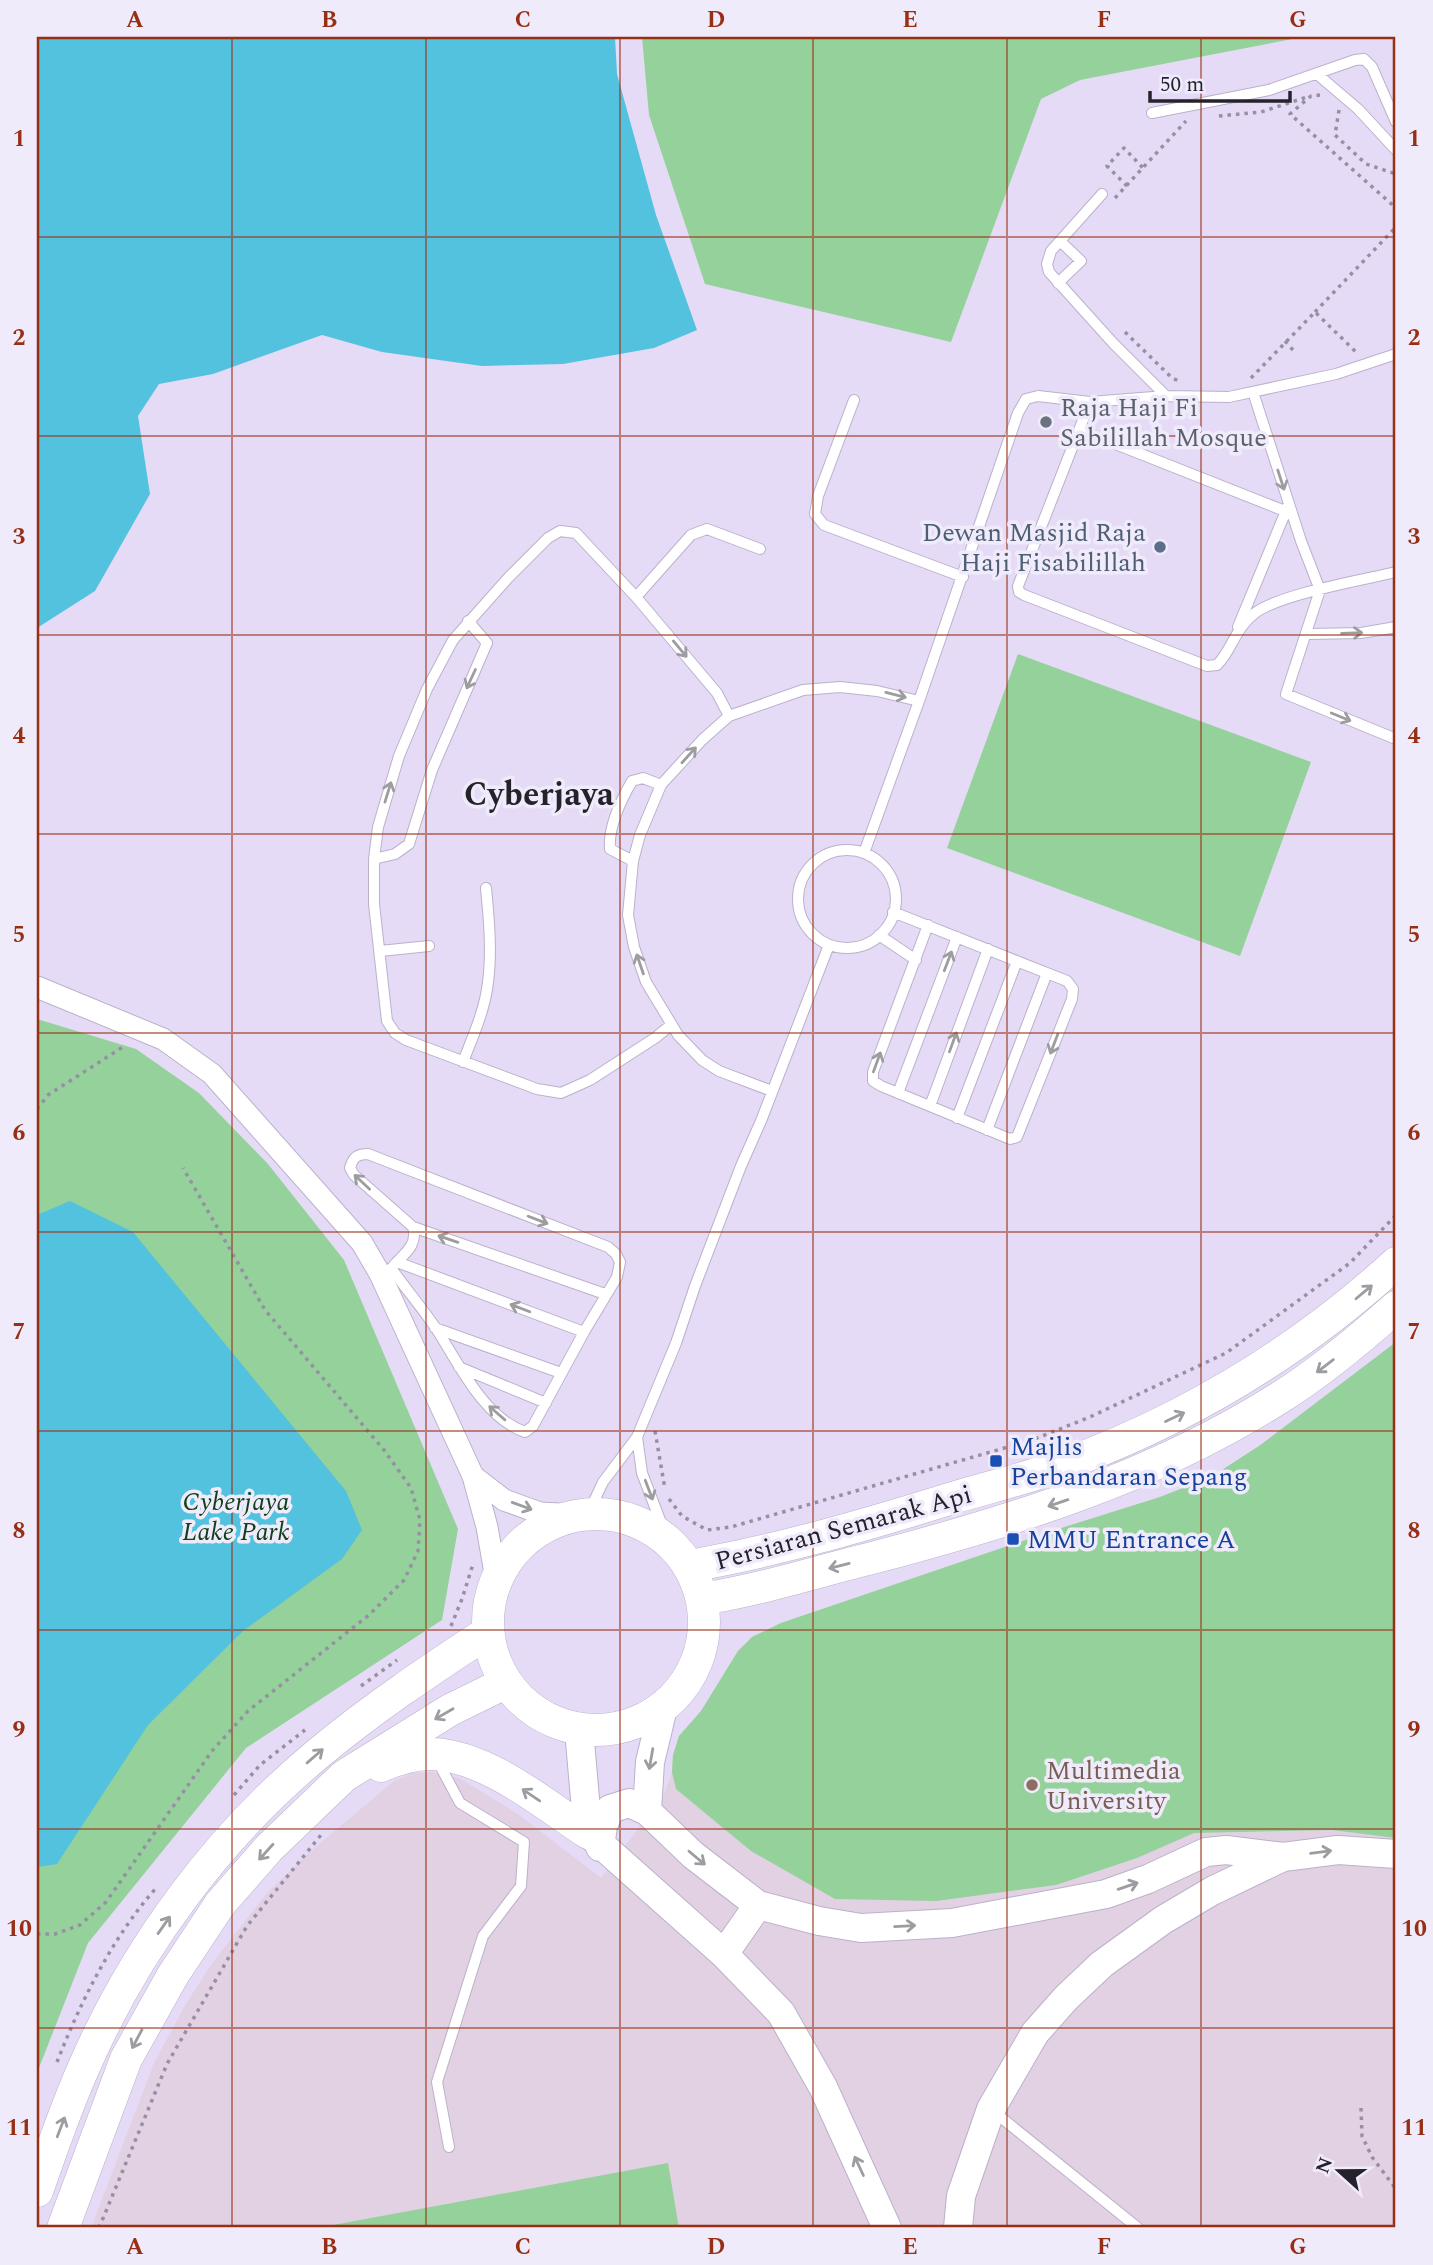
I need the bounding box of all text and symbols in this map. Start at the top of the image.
text: A [126,3,144,38]
text: B [321,3,337,38]
text: C [515,3,531,38]
text: D [707,3,725,38]
text: E [902,3,918,38]
text: F [1097,3,1111,38]
text: G [1289,3,1307,38]
scale bar [1150,60,1290,104]
text: 50 m [1160,69,1204,101]
text: 1 [13,122,25,157]
text: 1 [1408,122,1420,157]
text: 2 [13,321,26,356]
text: 2 [1408,321,1421,356]
place label: Raja Haji Fi Sabilillah Mosque [1060,388,1267,458]
marker: Raja Haji Fi Sabilillah Mosque [1038,414,1054,430]
one-way arrow [1276,469,1289,491]
place label: Dewan Masjid Raja Haji Fisabilillah [922,513,1146,583]
text: 3 [13,520,26,555]
text: 3 [1408,520,1421,555]
marker: Dewan Masjid Raja Haji Fisabilillah [1152,539,1168,555]
one-way arrow [1340,626,1363,640]
one-way arrow [672,640,688,658]
one-way arrow [464,668,477,690]
one-way arrow [884,689,907,702]
one-way arrow [1330,711,1352,724]
text: 4 [13,719,26,754]
text: 4 [1408,719,1421,754]
one-way arrow [681,746,697,764]
district label: Cyberjaya [464,770,614,820]
one-way arrow [382,781,395,803]
text: 5 [13,918,25,953]
text: 5 [1408,918,1420,953]
one-way arrow [943,950,955,972]
one-way arrow [633,954,645,976]
one-way arrow [948,1032,961,1054]
one-way arrow [1047,1033,1060,1055]
one-way arrow [872,1051,884,1073]
text: 6 [13,1116,26,1151]
text: 6 [1408,1116,1421,1151]
one-way arrow [354,1173,371,1190]
one-way arrow [527,1214,549,1227]
one-way arrow [438,1232,460,1245]
one-way arrow [1355,1284,1373,1300]
one-way arrow [509,1301,531,1314]
text: 7 [13,1315,25,1350]
text: 7 [1408,1315,1420,1350]
one-way arrow [1316,1359,1334,1374]
one-way arrow [488,1405,506,1421]
one-way arrow [1164,1410,1185,1423]
place label: Majlis Perbandaran Sepang [1010,1427,1247,1497]
marker: Majlis Perbandaran Sepang [988,1453,1004,1469]
street label: Persiaran Semarak Api [710,1474,976,1582]
one-way arrow [643,1479,656,1501]
park label: Cyberjaya Lake Park [182,1482,290,1552]
one-way arrow [1047,1498,1069,1510]
one-way arrow [510,1501,532,1514]
text: 8 [13,1514,25,1549]
text: 8 [1408,1514,1420,1549]
place label: MMU Entrance A [1027,1520,1235,1560]
marker: MMU Entrance A [1005,1531,1021,1547]
one-way arrow [828,1560,851,1573]
one-way arrow [435,1707,455,1721]
text: 9 [13,1713,26,1748]
text: 9 [1408,1713,1421,1748]
one-way arrow [644,1747,657,1770]
one-way arrow [306,1748,324,1764]
place label: Multimedia University [1046,1751,1181,1821]
marker: Multimedia University [1024,1777,1040,1793]
one-way arrow [522,1788,541,1803]
one-way arrow [258,1843,274,1861]
one-way arrow [1310,1845,1332,1858]
one-way arrow [687,1850,705,1865]
one-way arrow [1117,1878,1139,1891]
text: 10 [6,1912,32,1947]
text: 10 [1401,1912,1427,1947]
one-way arrow [157,1915,171,1935]
one-way arrow [893,1919,916,1932]
one-way arrow [130,2028,143,2049]
text: 11 [6,2111,32,2146]
text: 11 [1401,2111,1427,2146]
one-way arrow [55,2116,68,2138]
north arrow [1304,2136,1374,2206]
text: N [1308,2153,1341,2178]
one-way arrow [852,2156,865,2177]
text: A [126,2230,144,2265]
text: B [321,2230,337,2265]
text: C [515,2230,531,2265]
text: D [707,2230,725,2265]
text: E [902,2230,918,2265]
text: F [1097,2230,1111,2265]
text: G [1289,2230,1307,2265]

